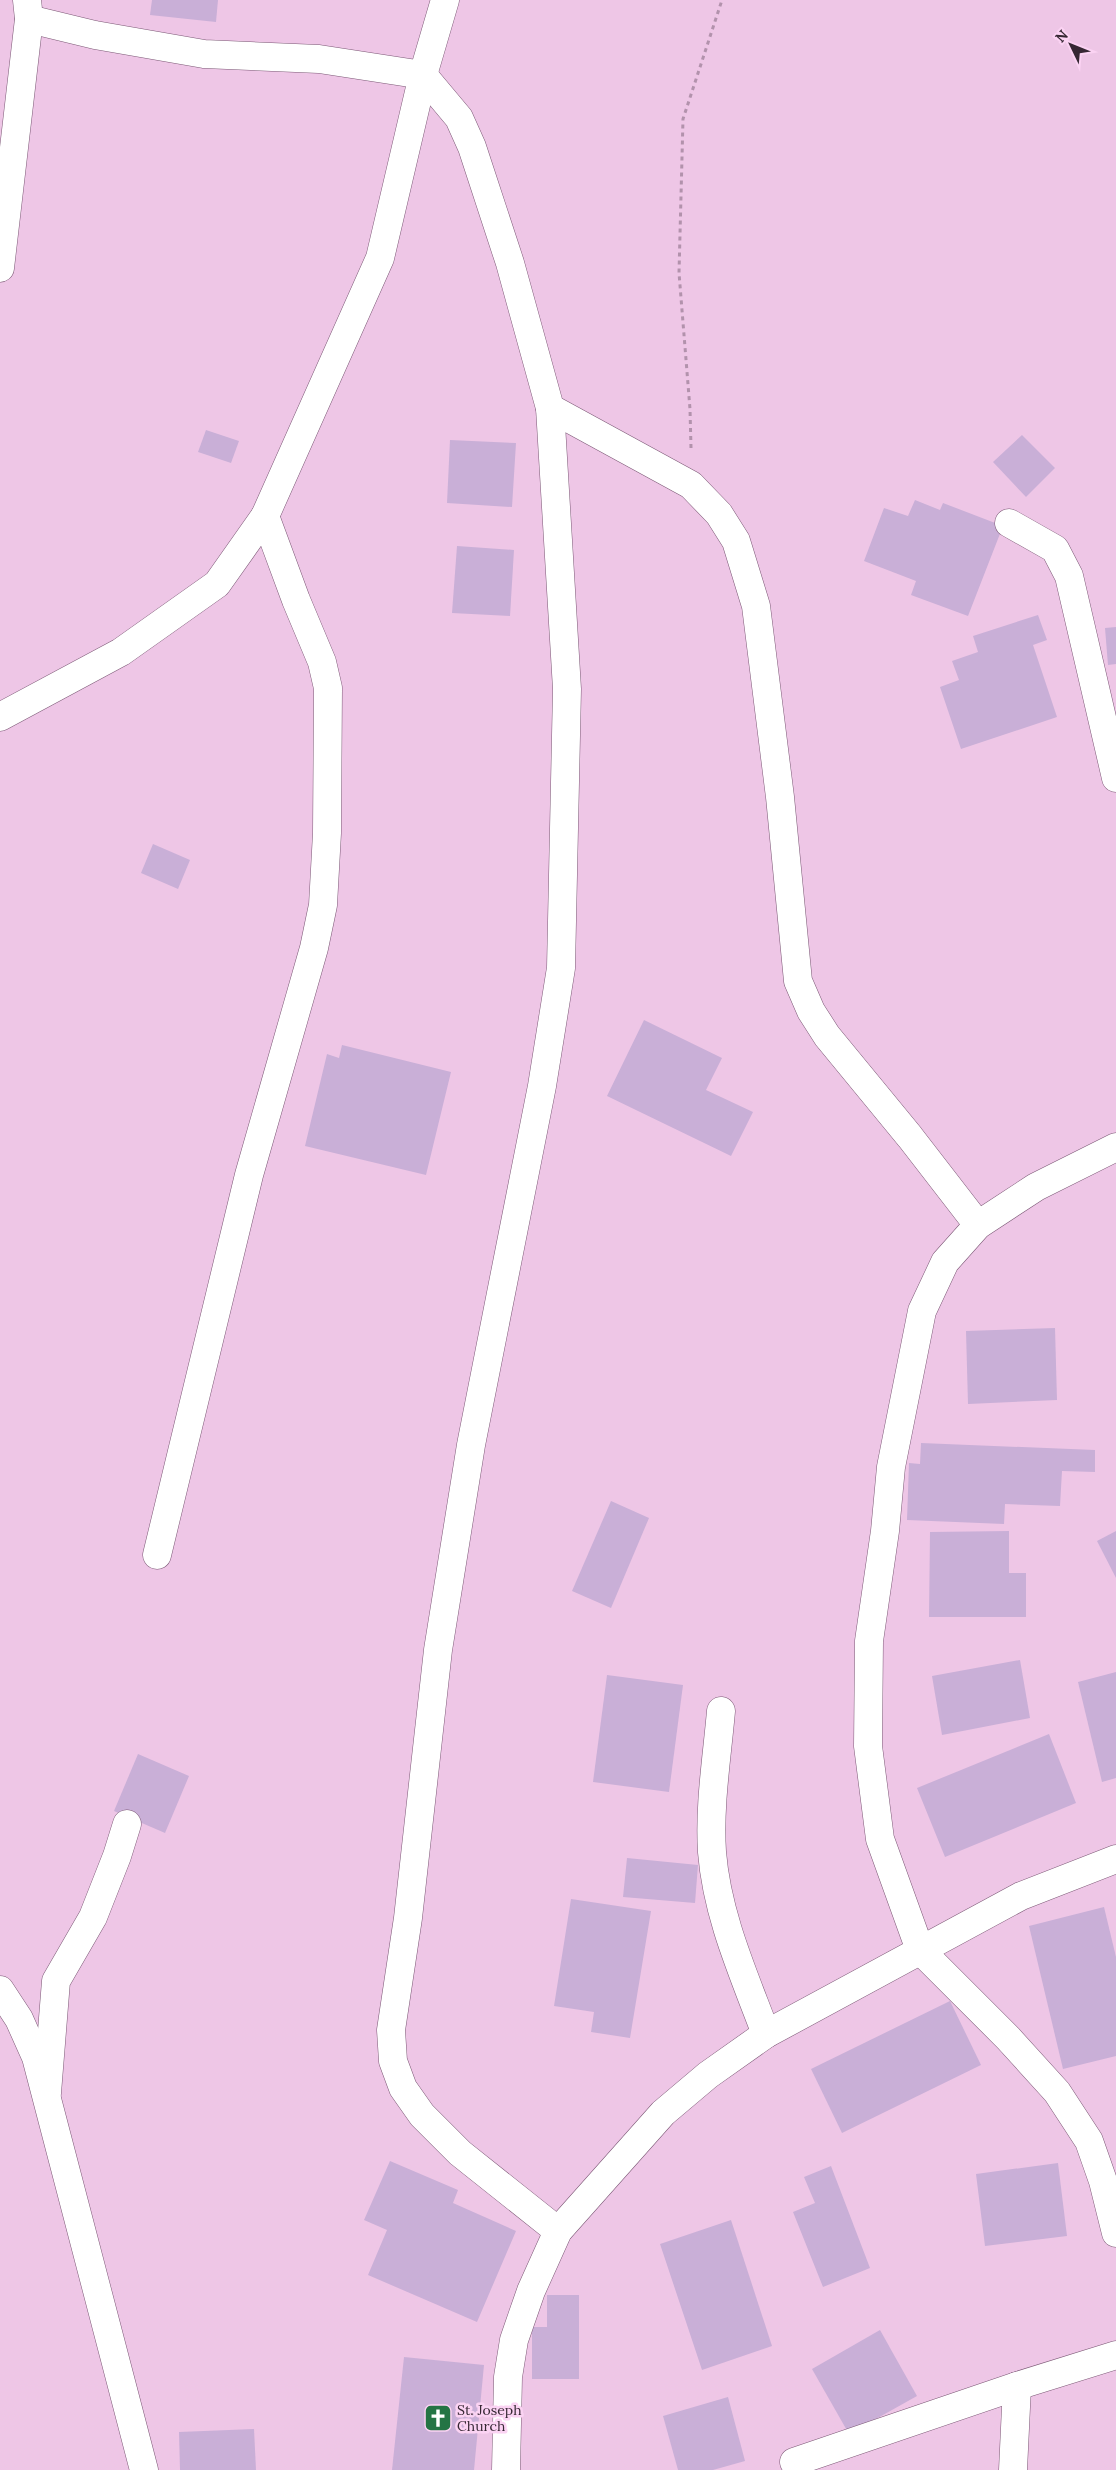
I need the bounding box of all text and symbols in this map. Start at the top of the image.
north arrow [1046,20,1096,70]
text: N [1051,26,1072,46]
place label: St. Joseph Church [457,2401,522,2435]
church icon: St. Joseph Church [423,2403,453,2433]

